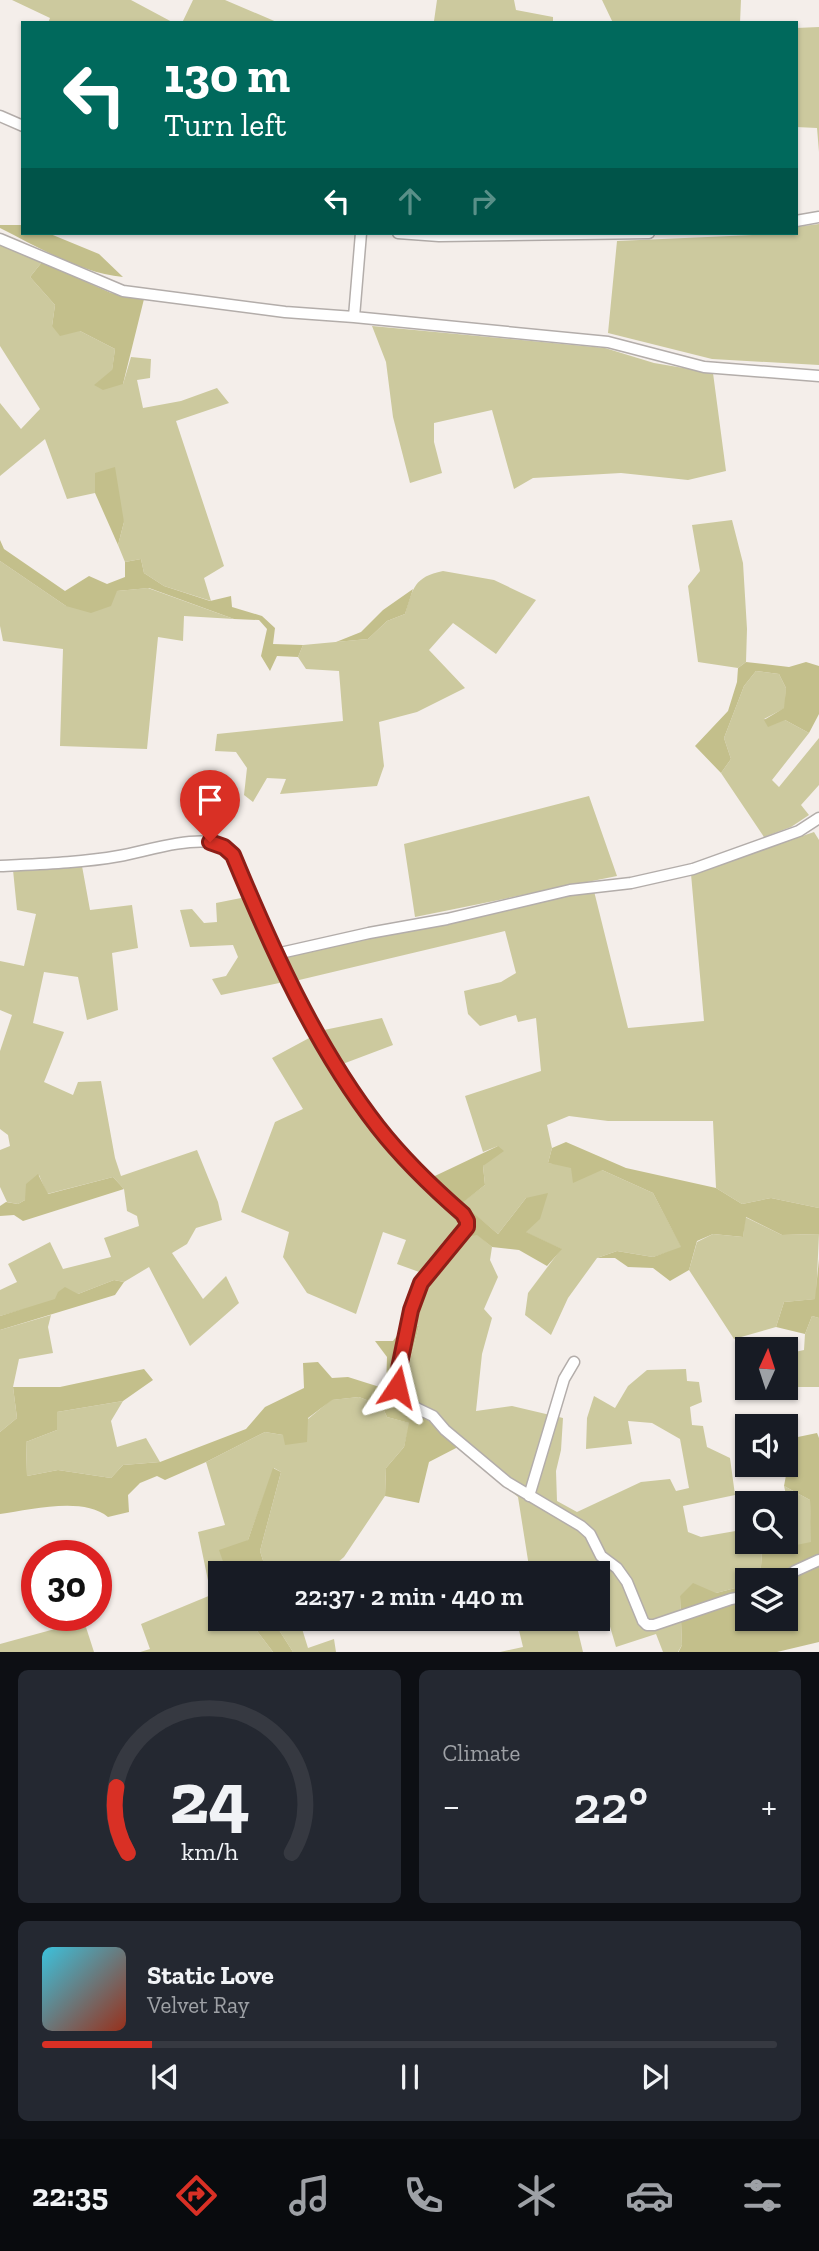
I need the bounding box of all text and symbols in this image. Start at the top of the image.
text: 130 m [164,46,290,105]
icon: left [49,49,140,140]
text: Turn left [164,106,286,144]
icon: left [318,182,356,220]
icon: ahead [391,182,429,220]
icon: right [464,182,502,220]
pin [180,770,240,842]
icon: arrive [191,781,229,819]
north arrow [735,1337,798,1400]
map controls [735,1337,798,1631]
position arrow [360,1350,434,1424]
button: sound [735,1414,798,1477]
button: search [735,1491,798,1554]
speed limit sign: 30 [21,1540,112,1631]
button: layers [735,1568,798,1631]
text: 22:37 · 2 min · 440 m [295,1580,523,1612]
text: Climate [443,1739,520,1767]
text: 24 [169,1754,250,1842]
text: 22° [573,1774,648,1836]
text: − [443,1783,460,1829]
text: + [761,1783,777,1829]
text: km/h [181,1835,238,1865]
text: Static Love [147,1959,274,1991]
text: Velvet Ray [147,1991,249,2019]
icon: previous [146,2058,184,2096]
icon: pause [391,2058,429,2096]
icon: next [636,2058,674,2096]
icon: directions [172,2171,221,2220]
icon: music [285,2171,334,2220]
icon: phone [399,2171,448,2220]
icon: climate [512,2171,561,2220]
icon: car [625,2171,674,2220]
icon: filters [738,2171,787,2220]
text: 22:35 [32,2176,108,2214]

